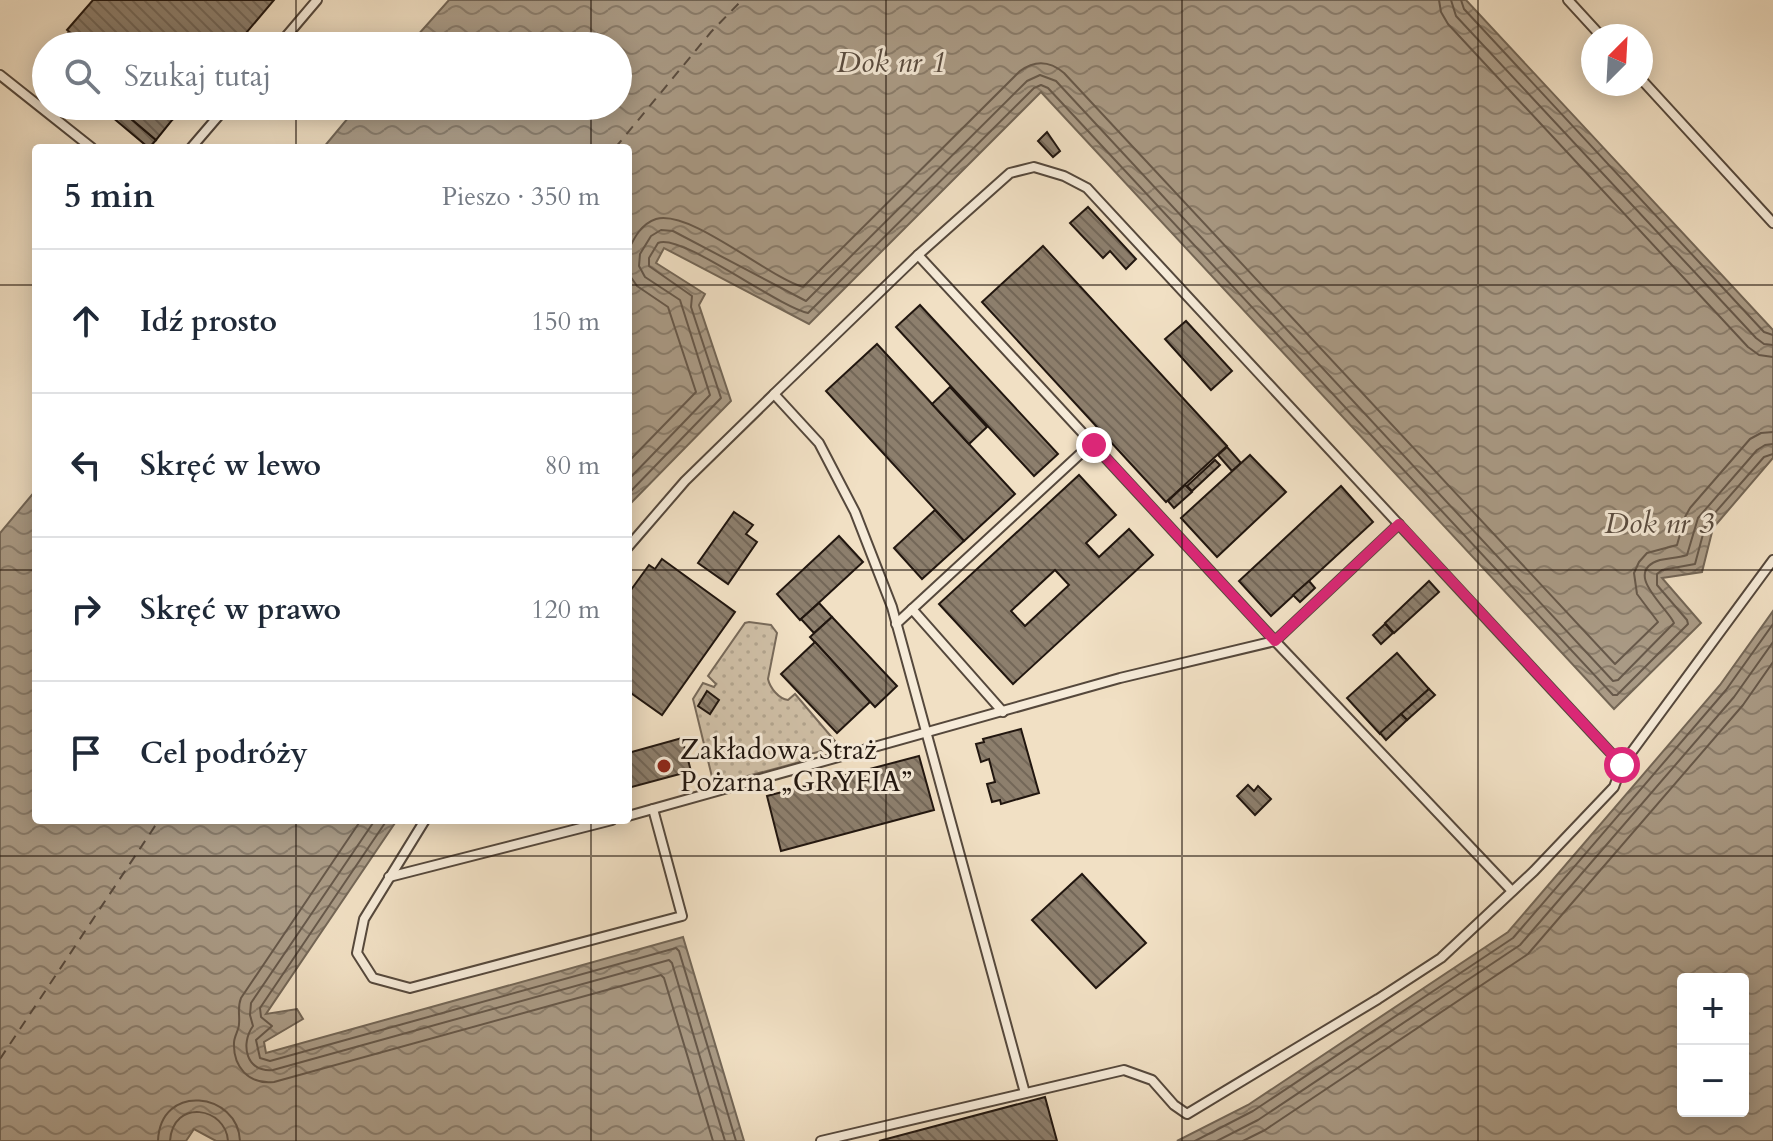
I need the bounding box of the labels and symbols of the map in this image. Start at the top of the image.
north arrow [1581,24,1653,96]
water label: Dok nr 1 [836,42,946,83]
route end [1076,427,1112,463]
water label: Dok nr 3 [1604,503,1714,544]
place label: Zakładowa Straż Pożarna „GRYFIA” [680,731,912,801]
route start [1604,747,1640,783]
marker: Zakładowa Straż Pożarna „GRYFIA” [655,757,673,775]

